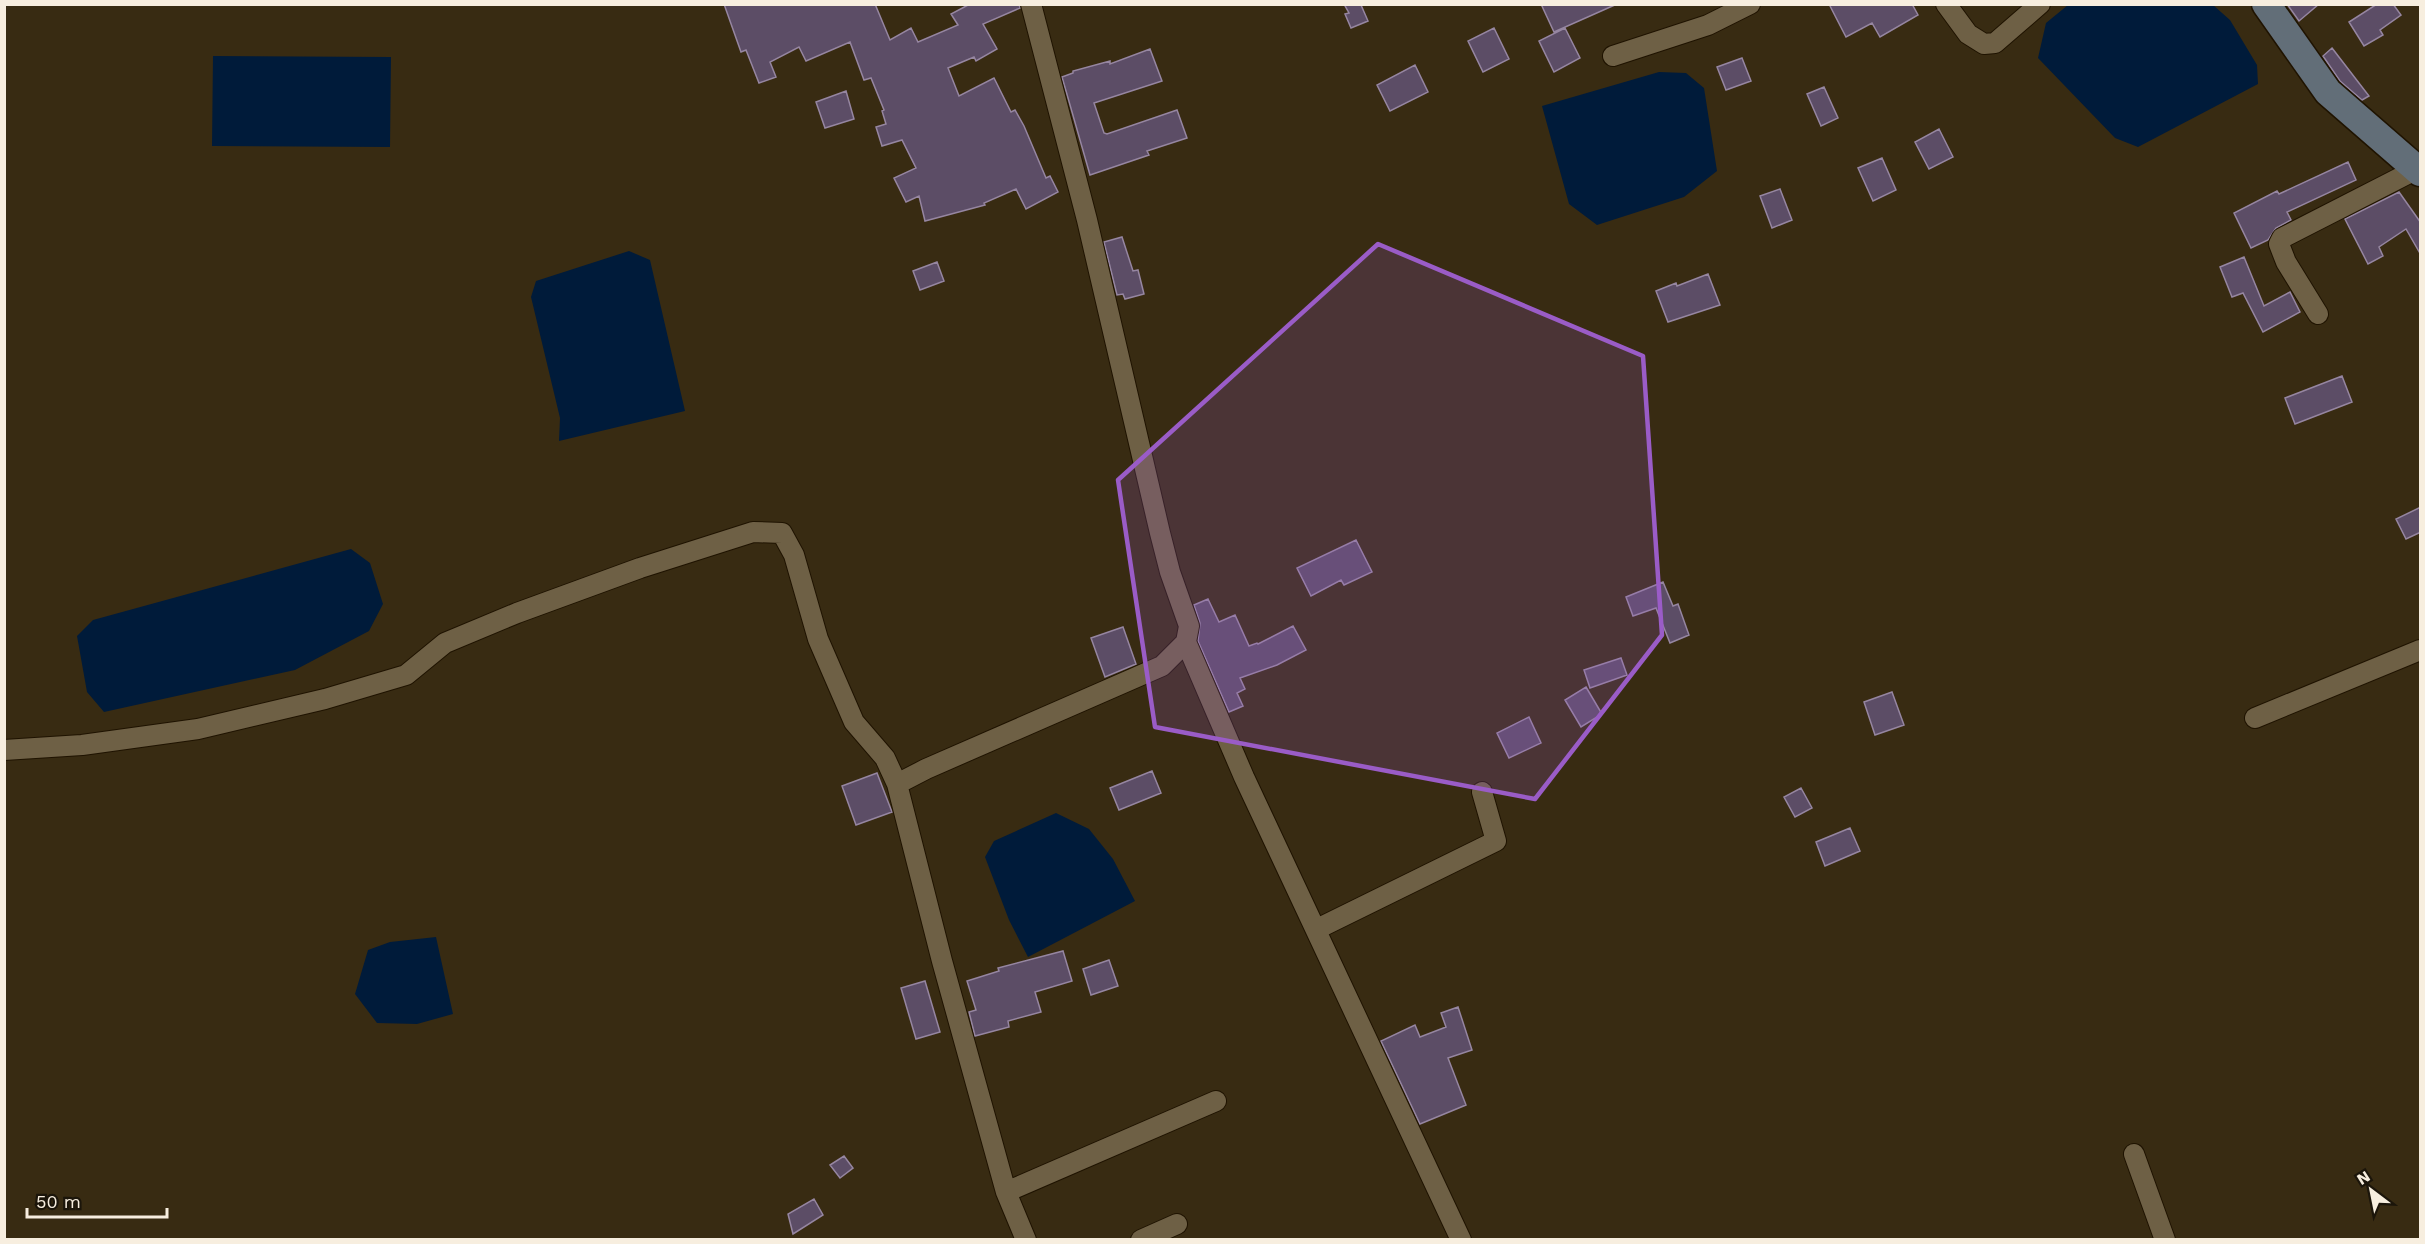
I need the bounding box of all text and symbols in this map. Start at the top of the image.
north arrow [2341,1160,2401,1220]
text: N [2353,1167,2373,1189]
scale bar [27,1181,166,1219]
text: 50 m [36,1191,81,1212]

